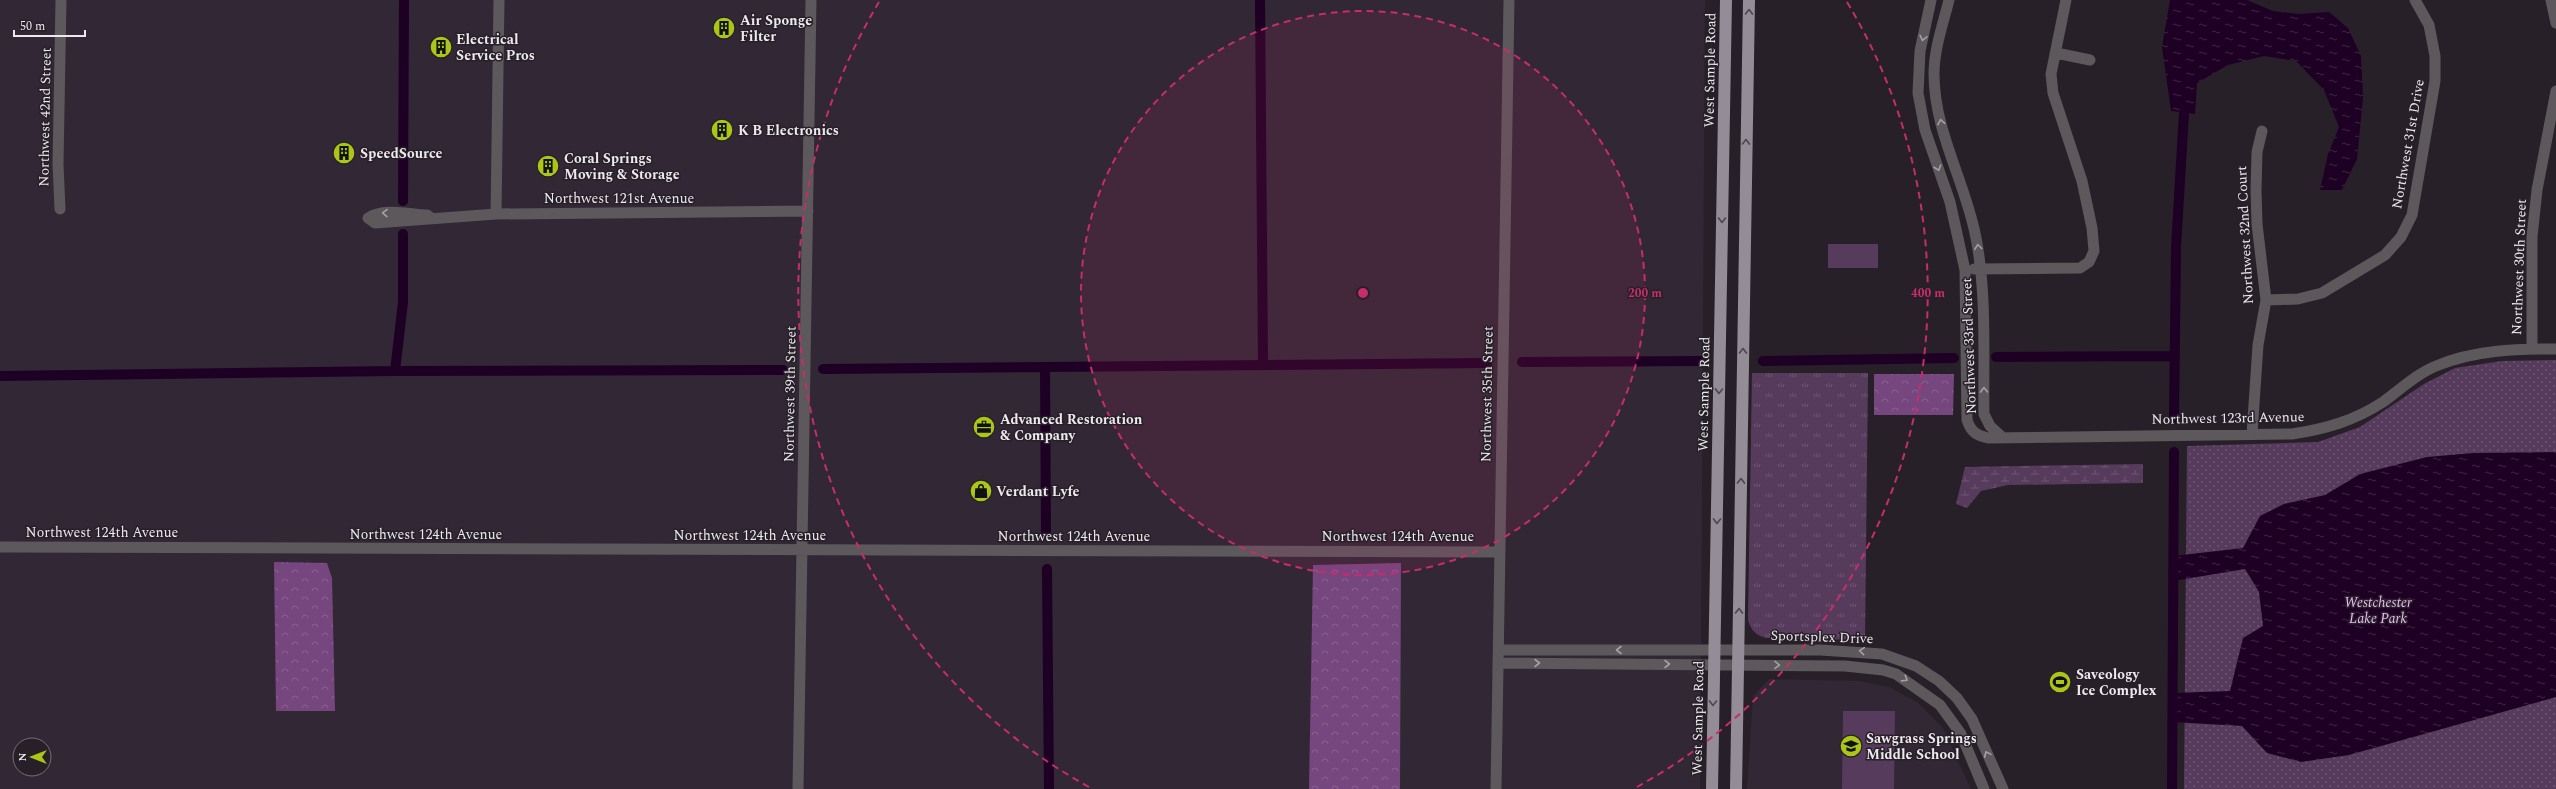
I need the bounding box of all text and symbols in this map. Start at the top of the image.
one-way arrow [1745,9,1753,15]
place label: Air Sponge Filter [740,10,812,47]
scale bar [14,12,85,38]
street label: West Sample Road [1698,12,1722,128]
building icon: Air Sponge Filter [711,15,737,41]
text: 50 m [20,17,45,36]
place label: Electrical Service Pros [456,29,535,66]
building icon: Electrical Service Pros [428,34,454,60]
one-way arrow [1919,35,1927,41]
street label: Northwest 42nd Street [33,47,57,187]
street label: Northwest 31st Drive [2386,77,2430,211]
building icon: K B Electronics [709,117,735,143]
one-way arrow [1937,119,1945,126]
place label: K B Electronics [738,120,839,141]
one-way arrow [1742,139,1751,145]
building icon: SpeedSource [331,140,357,166]
place label: SpeedSource [360,143,443,164]
place label: Coral Springs Moving & Storage [564,148,680,185]
building icon: Coral Springs Moving & Storage [535,153,561,179]
one-way arrow [1933,164,1942,171]
street label: Northwest 32nd Court [2231,165,2259,305]
street label: Northwest 121st Avenue [544,188,694,209]
street label: Northwest 30th Street [2506,198,2532,335]
one-way arrow [382,209,388,217]
one-way arrow [1718,217,1726,223]
one-way arrow [1974,244,1983,250]
street label: Northwest 33rd Street [1956,277,1982,415]
text: 200 m [1628,284,1662,303]
text: 400 m [1911,284,1945,303]
centre of rings [1356,286,1370,300]
street label: Northwest 39th Street [778,326,802,462]
street label: Northwest 35th Street [1475,326,1499,462]
street label: West Sample Road [1692,336,1716,452]
one-way arrow [1738,348,1747,354]
one-way arrow [1980,387,1988,393]
one-way arrow [1715,388,1723,394]
street label: Northwest 123rd Avenue [2151,406,2305,430]
place label: Advanced Restoration & Company [1000,409,1143,446]
office icon: Advanced Restoration & Company [971,414,997,440]
shop icon: Verdant Lyfe [968,478,994,504]
one-way arrow [1736,478,1745,484]
place label: Verdant Lyfe [996,481,1080,502]
one-way arrow [1712,518,1721,524]
street label: Northwest 124th Avenue [26,522,179,543]
street label: Northwest 124th Avenue [350,524,503,545]
street label: Northwest 124th Avenue [674,525,827,546]
street label: Northwest 124th Avenue [998,526,1151,547]
street label: Northwest 124th Avenue [1322,526,1475,547]
park label: Westchester Lake Park [2344,592,2412,629]
one-way arrow [1734,608,1743,614]
street label: Sportsplex Drive [1770,625,1874,649]
one-way arrow [1616,646,1622,654]
one-way arrow [1859,647,1865,656]
one-way arrow [1534,659,1540,667]
one-way arrow [1664,660,1670,668]
street label: West Sample Road [1686,660,1710,776]
one-way arrow [1774,661,1780,669]
place label: Saveology Ice Complex [2076,664,2157,701]
sports icon: Saveology Ice Complex [2047,669,2073,695]
one-way arrow [1901,675,1908,682]
one-way arrow [1709,700,1717,706]
place label: Sawgrass Springs Middle School [1866,728,1977,765]
school or university icon: Sawgrass Springs Middle School [1838,733,1864,759]
north arrow [12,737,52,777]
one-way arrow [1984,750,1992,758]
text: N [14,752,31,761]

